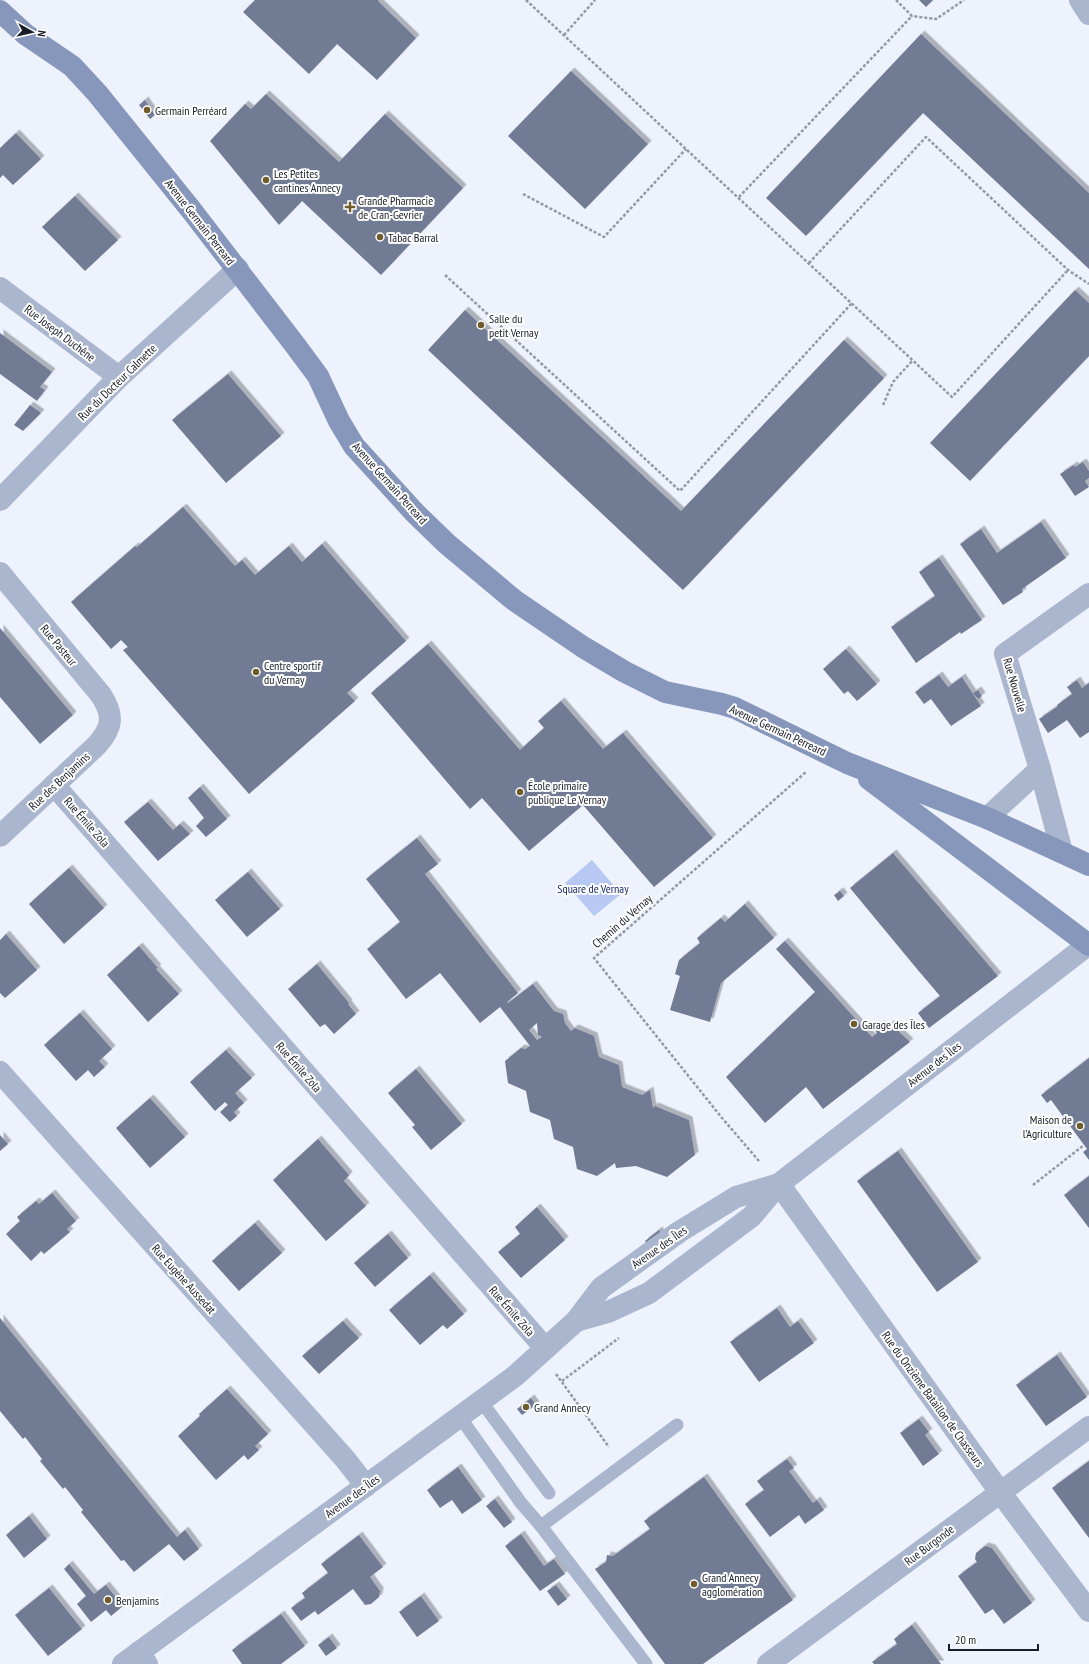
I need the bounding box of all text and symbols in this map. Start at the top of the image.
north arrow [12,12,52,52]
text: N [35,29,49,37]
place label: Germain Perréard [155,103,227,118]
marker: Germain Perréard [142,105,152,115]
place label: Les Petites cantines Annecy [274,166,341,195]
marker: Les Petites cantines Annecy [261,175,271,185]
street label: Avenue Germain Perreard [162,176,238,268]
place label: Grande Pharmacie de Cran-Gevrier [358,193,433,222]
marker: Grande Pharmacie de Cran-Gevrier [345,202,355,212]
place label: Tabac Barral [388,230,439,245]
marker: Tabac Barral [375,232,385,242]
street label: Rue Joseph Duchêne [22,301,98,365]
place label: Salle du petit Vernay [489,311,539,340]
marker: Salle du petit Vernay [476,320,486,330]
street label: Rue du Docteur Calmette [75,341,159,423]
street label: Avenue Germain Perreard [349,439,431,527]
street label: Rue Pasteur [37,621,81,669]
street label: Rue Nouvelle [1000,656,1030,714]
place label: Centre sportif du Vernay [264,658,321,687]
marker: Centre sportif du Vernay [251,667,261,677]
street label: Avenue Germain Perreard [727,701,829,759]
street label: Rue des Benjamins [25,749,93,813]
place label: École primaire publique Le Vernay [528,778,607,807]
marker: École primaire publique Le Vernay [515,787,525,797]
street label: Rue Émile Zola [61,794,113,850]
park label: Square de Vernay [557,881,629,896]
street label: Chemin du Vernay [589,891,655,951]
place label: Garage des Îles [862,1017,925,1032]
marker: Garage des Îles [849,1019,859,1029]
street label: Avenue des Îles [904,1038,964,1090]
street label: Rue Émile Zola [273,1039,325,1095]
place label: Maison de l’Agriculture [1023,1112,1072,1141]
marker: Maison de l’Agriculture [1075,1121,1085,1131]
street label: Avenue des Îles [628,1222,690,1272]
street label: Rue Eugène Aussedat [149,1241,220,1317]
street label: Rue Émile Zola [486,1283,538,1339]
street label: Rue du Onzième Bataillon de Chasseurs [879,1328,987,1470]
place label: Grand Annecy [534,1400,591,1415]
marker: Grand Annecy [521,1402,531,1412]
street label: Avenue des Îles [322,1471,382,1521]
street label: Rue Burgonde [901,1521,957,1569]
place label: Grand Annecy agglomération [702,1570,762,1599]
marker: Grand Annecy agglomération [689,1579,699,1589]
place label: Benjamins [116,1593,159,1608]
marker: Benjamins [103,1595,113,1605]
scale bar [949,1626,1038,1652]
text: 20 m [955,1632,976,1647]

